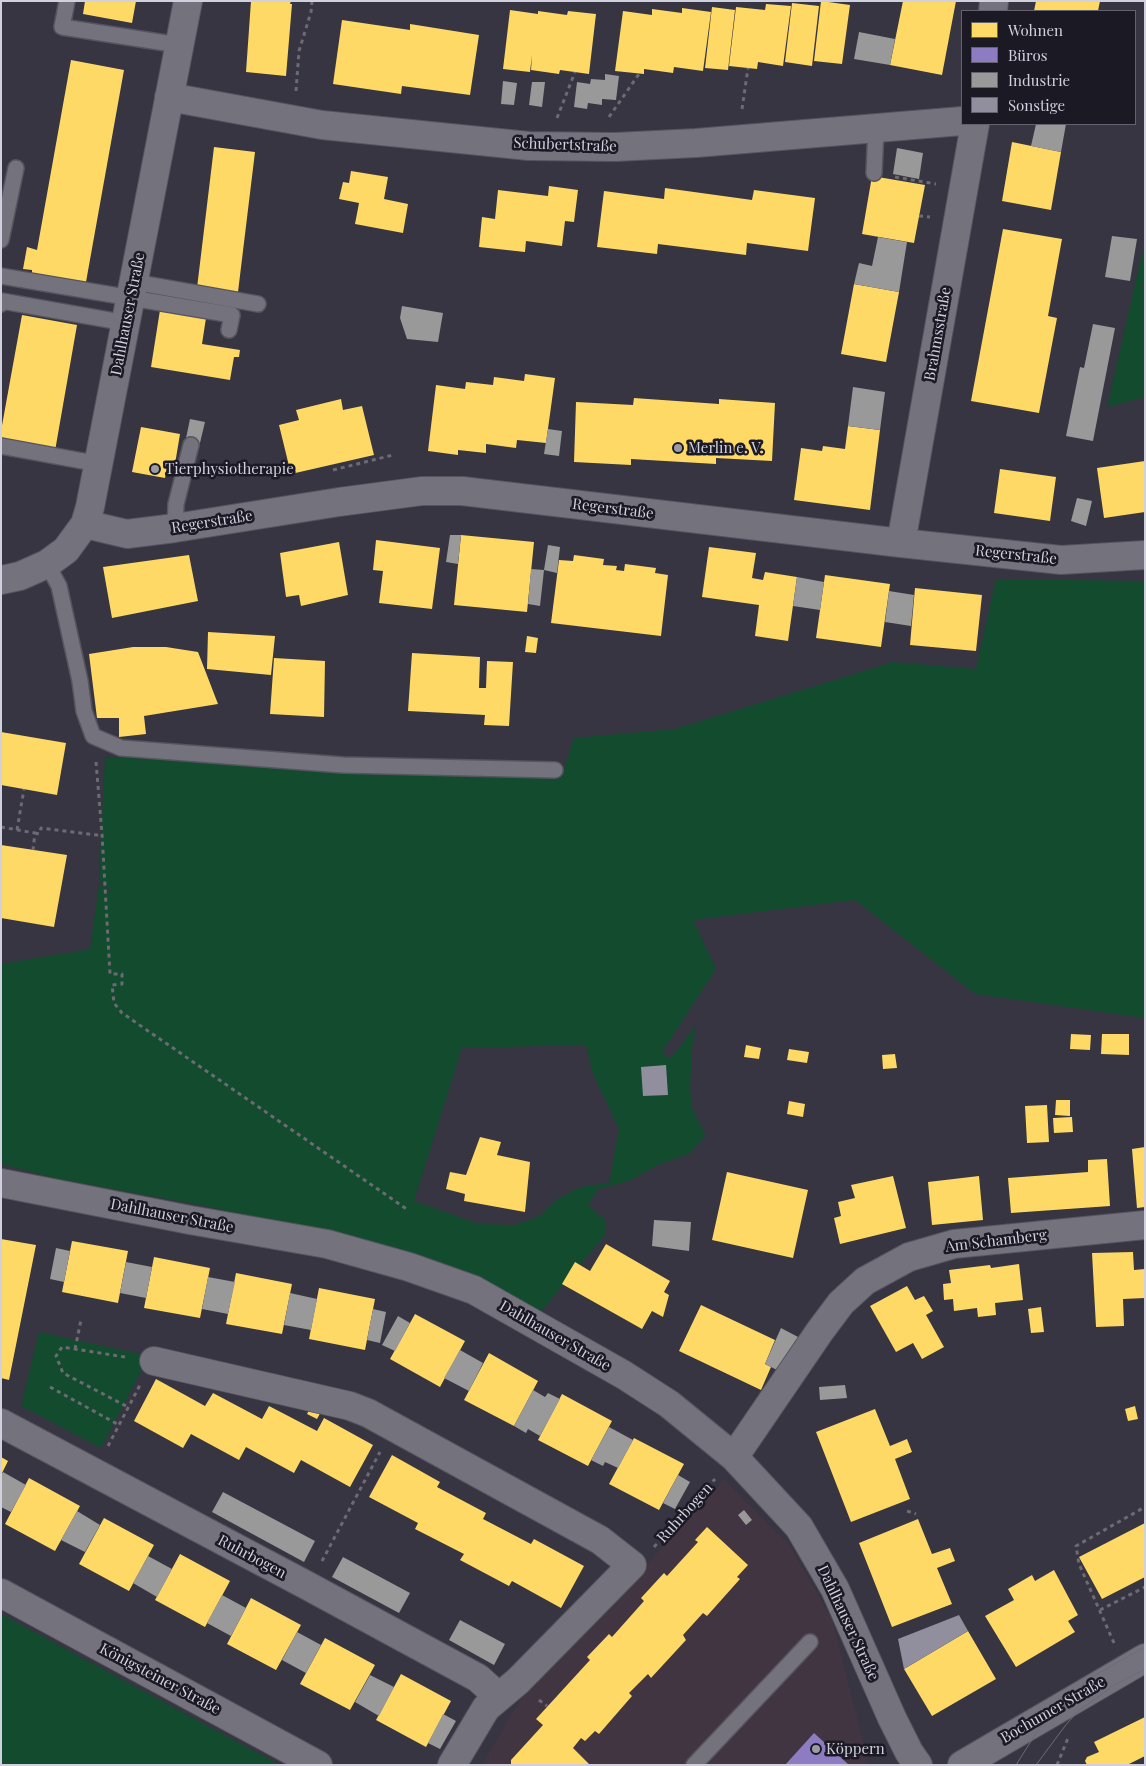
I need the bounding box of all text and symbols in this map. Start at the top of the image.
legend [961,10,1136,125]
text: Wohnen [1008,20,1063,40]
text: Büros [1008,45,1047,65]
text: Industrie [1008,70,1070,90]
text: Sonstige [1008,95,1065,115]
street label: Schubertstraße [513,134,617,156]
street label: Dahlhauser Straße [107,251,149,377]
street label: Brahmsstraße [921,286,955,382]
place label: Merlin e. V. [688,439,763,457]
marker: Merlin e. V. [672,442,684,454]
place label: Tierphysiotherapie [165,460,294,478]
marker: Tierphysiotherapie [149,463,161,475]
street label: Regerstraße [571,495,655,523]
street label: Regerstraße [170,507,254,537]
street label: Regerstraße [974,542,1058,568]
street label: Dahlhauser Straße [109,1195,235,1237]
street label: Am Schamberg [944,1226,1048,1256]
street label: Dahlhauser Straße [496,1297,614,1375]
street label: Ruhrbogen [653,1479,717,1547]
street label: Ruhrbogen [215,1532,289,1582]
street label: Dahlhauser Straße [813,1563,883,1683]
street label: Königsteiner Straße [97,1640,223,1718]
street label: Bochumer Straße [998,1673,1108,1747]
place label: Köppern [826,1740,885,1758]
marker: Köppern [810,1743,822,1755]

